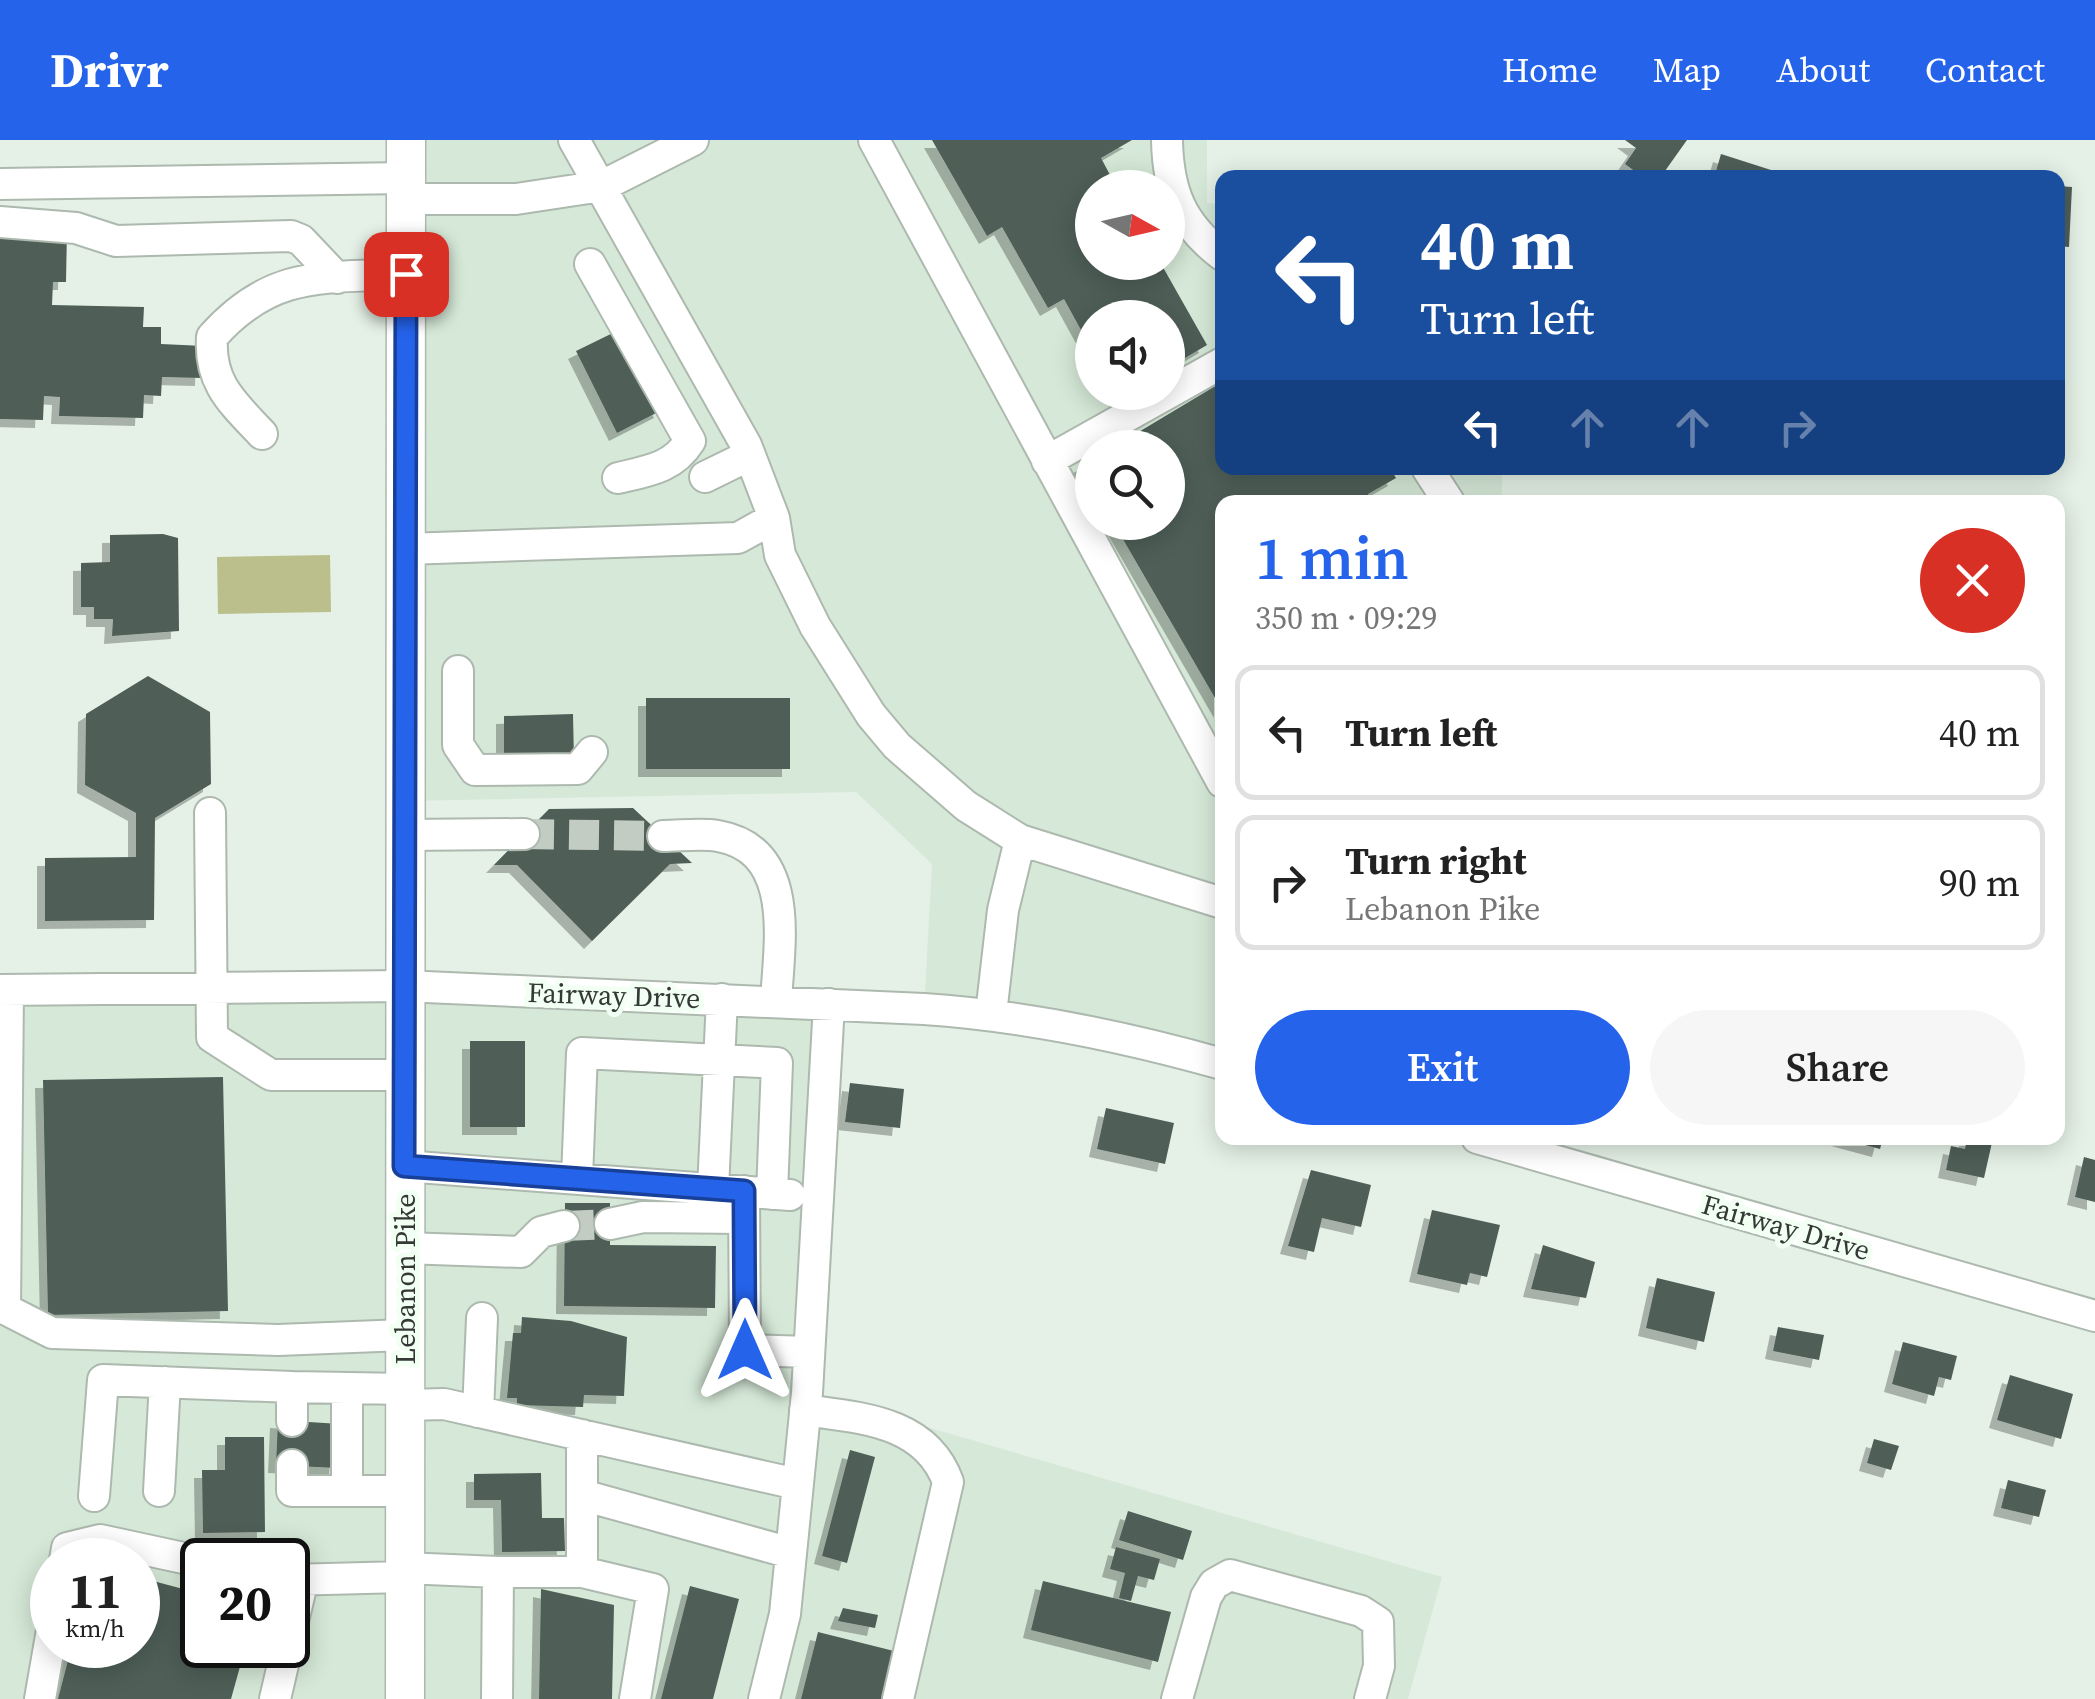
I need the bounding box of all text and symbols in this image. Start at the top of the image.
text: Drivr [50,37,169,103]
text: Home [1502,46,1598,94]
text: Map [1653,46,1721,94]
text: About [1776,46,1870,94]
text: Contact [1925,46,2045,94]
north arrow [1075,170,1185,280]
map controls [1075,170,1185,540]
text: 40 m [1420,196,1574,292]
icon: left [1255,210,1385,340]
pin [364,232,449,317]
icon: arrive [379,247,434,302]
text: Turn left [1420,287,1594,349]
button: sound [1075,300,1185,410]
icon: left [1455,400,1510,455]
icon: ahead [1560,400,1615,455]
icon: ahead [1665,400,1720,455]
icon: right [1770,400,1825,455]
button: search [1075,430,1185,540]
text: 1 min [1255,517,1409,599]
button: close [1920,528,2025,633]
text: 350 m · 09:29 [1255,596,1437,640]
icon: left [1260,705,1315,760]
text: Turn left [1345,707,1497,759]
text: 40 m [1939,707,2020,759]
text: Turn right [1345,835,1527,887]
icon: right [1260,855,1315,910]
text: 90 m [1939,857,2020,909]
text: Lebanon Pike [1345,887,1540,931]
street label: Fairway Drive [527,973,701,1017]
button: Exit [1255,1010,1630,1125]
button: Share [1650,1010,2025,1125]
street label: Fairway Drive [1698,1185,1874,1269]
street label: Lebanon Pike [386,1194,424,1364]
position arrow [693,1298,797,1402]
speed limit sign: 20 [180,1538,310,1668]
text: 11 [68,1556,122,1625]
text: km/h [65,1611,125,1645]

